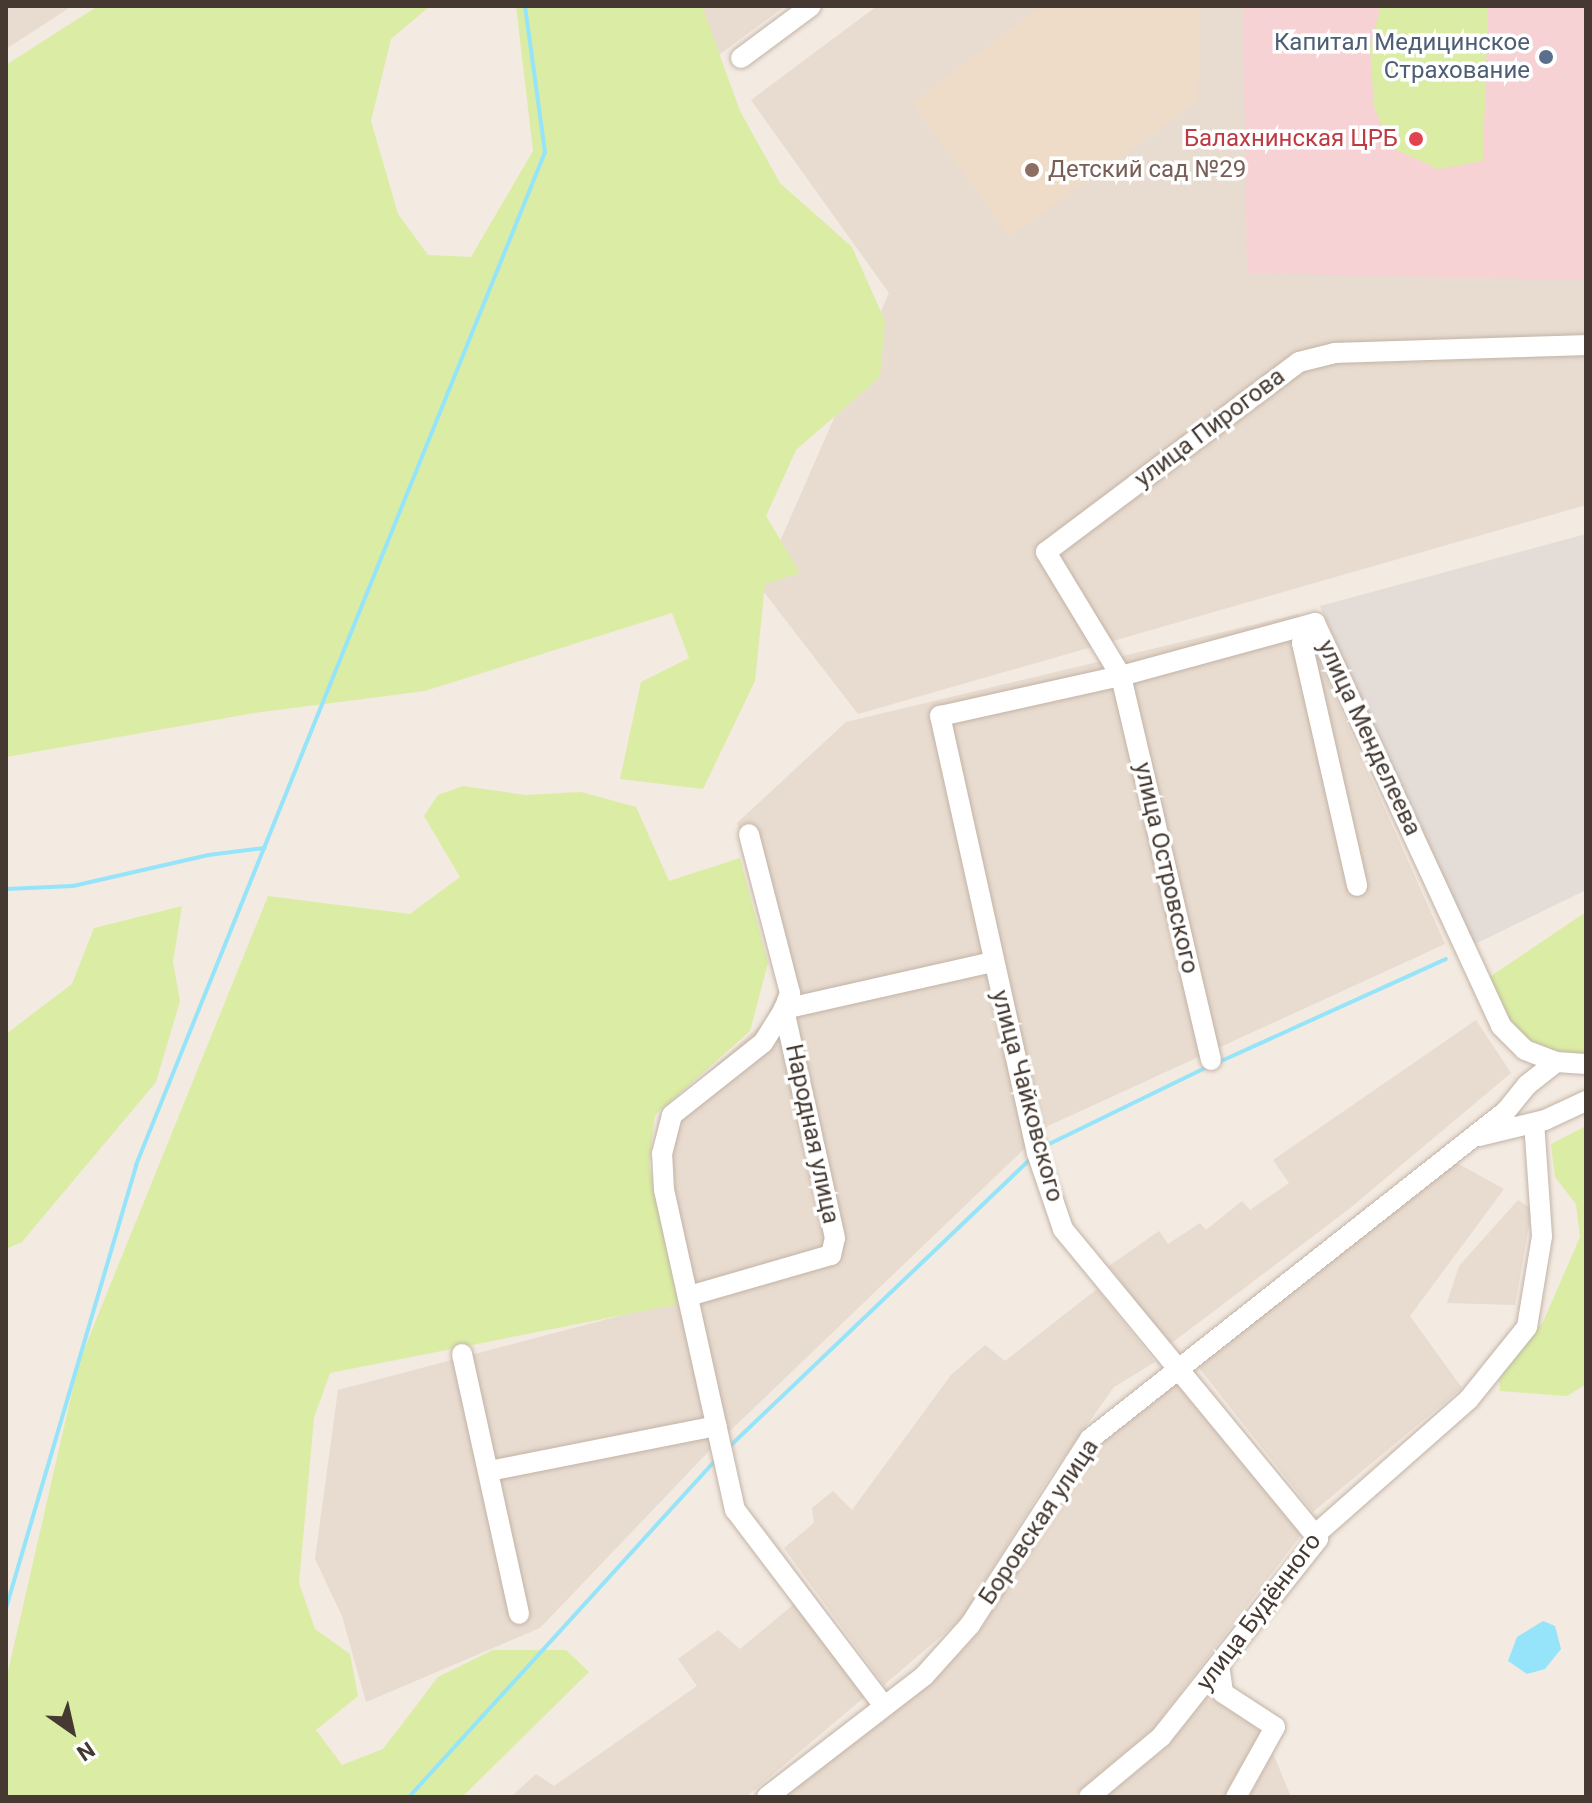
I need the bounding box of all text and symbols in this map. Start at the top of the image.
place label: Капитал Медицинское Страхование [1274,29,1530,85]
marker: Капитал Медицинское Страхование [1537,48,1555,66]
place label: Балахнинская ЦРБ [1184,125,1398,153]
marker: Балахнинская ЦРБ [1405,128,1427,150]
place label: Детский сад №29 [1048,156,1246,184]
marker: Детский сад №29 [1023,161,1041,179]
street label: улица Пирогова [1129,362,1291,494]
street label: улица Менделеева [1311,636,1427,840]
street label: улица Островского [1128,760,1204,976]
street label: улица Чайковского [985,987,1069,1205]
street label: Народная улица [779,1042,845,1226]
street label: Боровская улица [973,1434,1105,1610]
street label: улица Будённого [1190,1528,1328,1696]
north arrow [32,1691,112,1771]
text: N [72,1737,99,1766]

